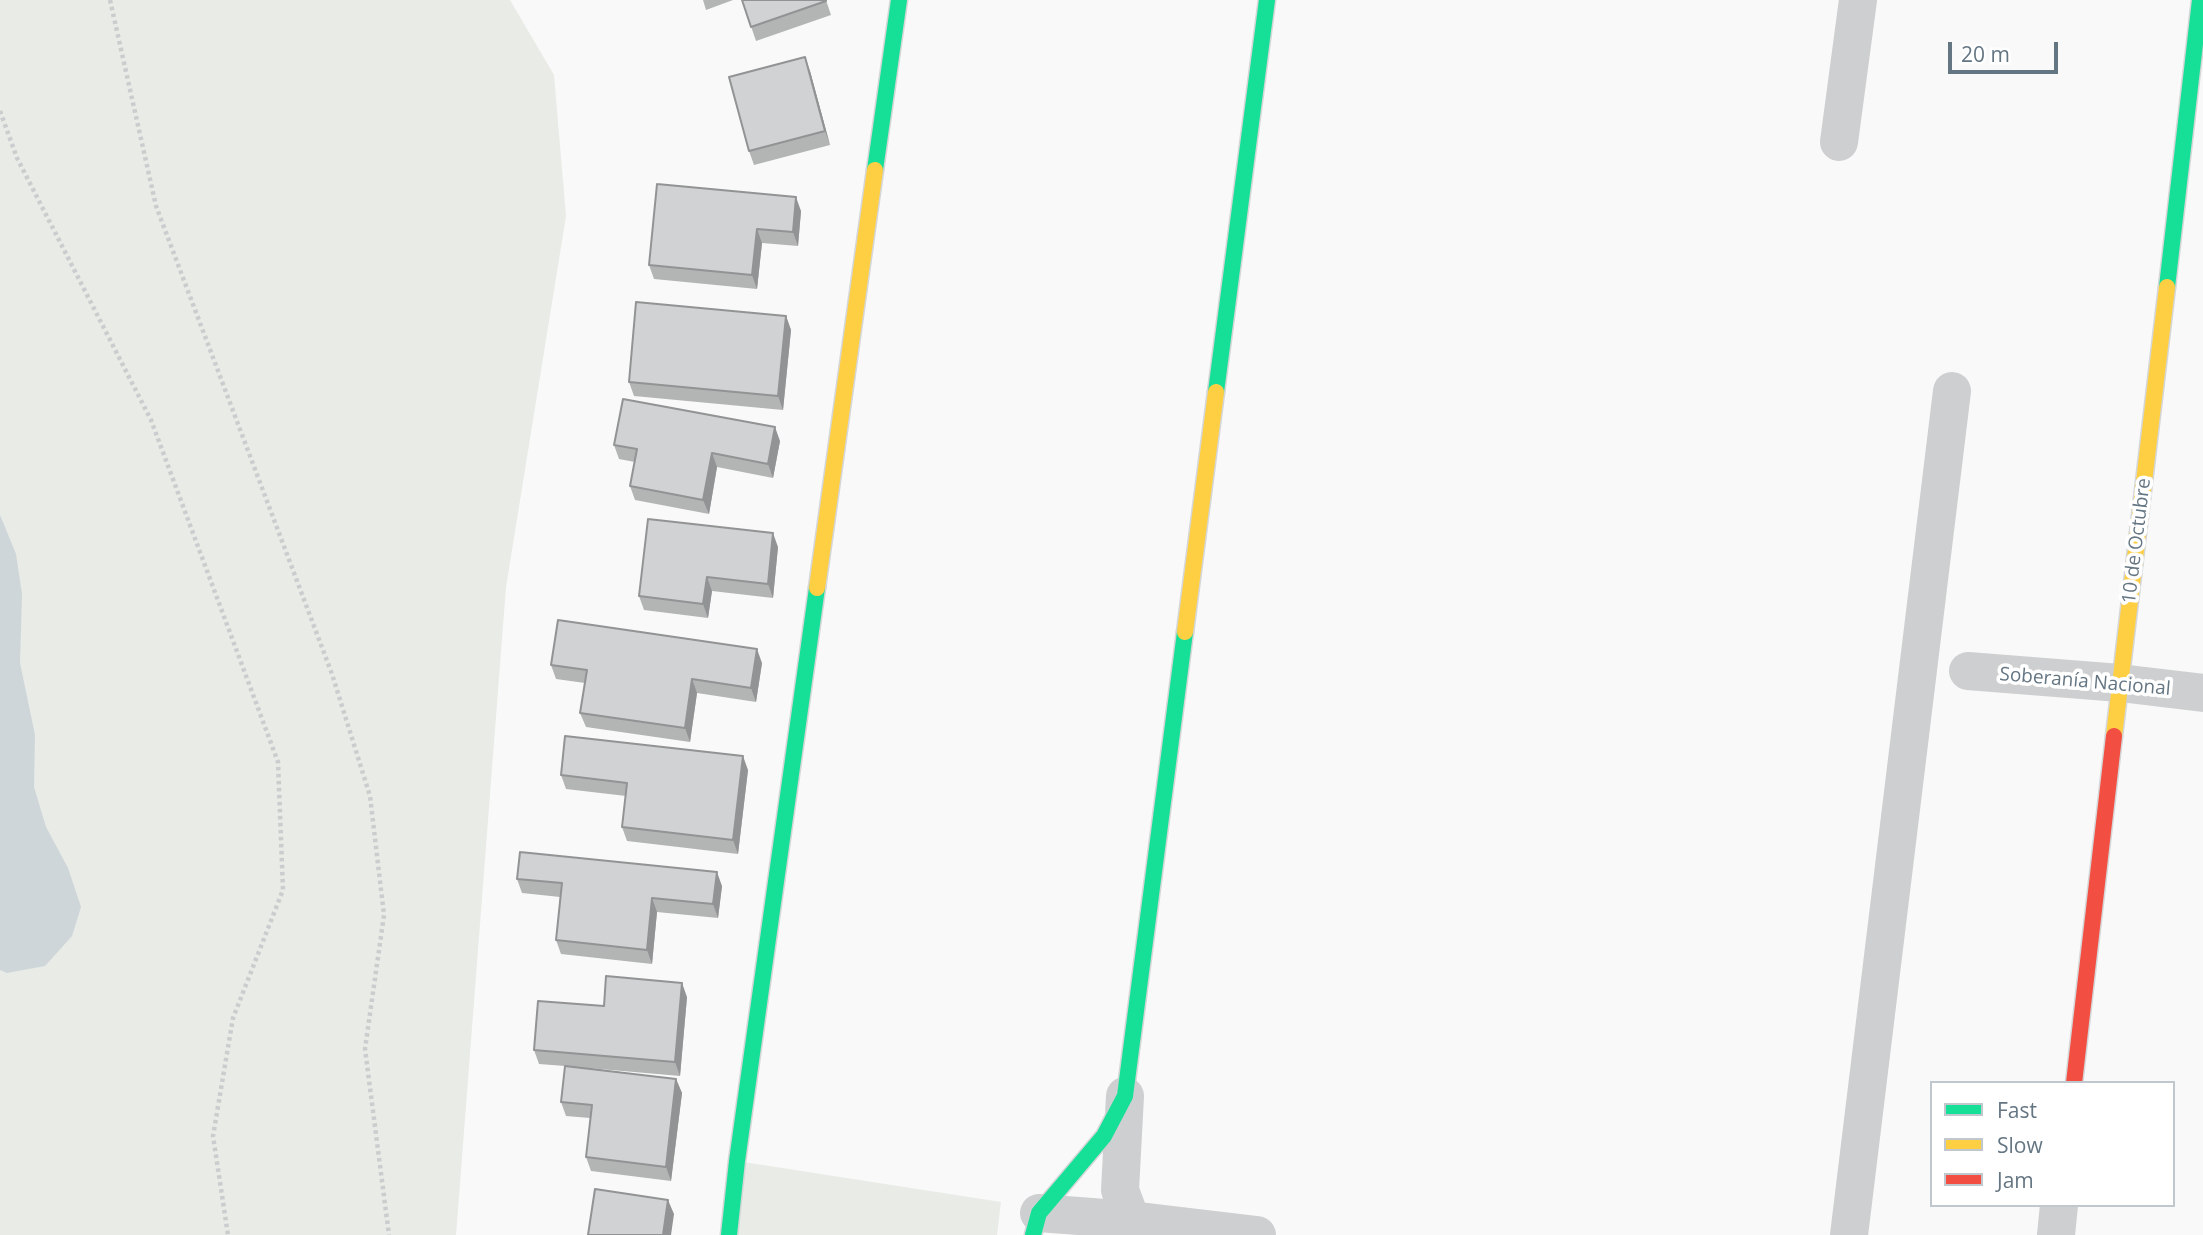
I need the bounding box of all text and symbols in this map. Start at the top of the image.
scale bar [1951,28,2061,72]
text: 20 m [1961,40,2010,68]
street label: 10 de Octubre [2118,477,2156,605]
street label: Soberanía Nacional [1999,663,2171,701]
legend [1930,1081,2175,1207]
text: Fast [1997,1096,2037,1124]
text: Slow [1997,1131,2043,1159]
text: Jam [1997,1166,2034,1194]

